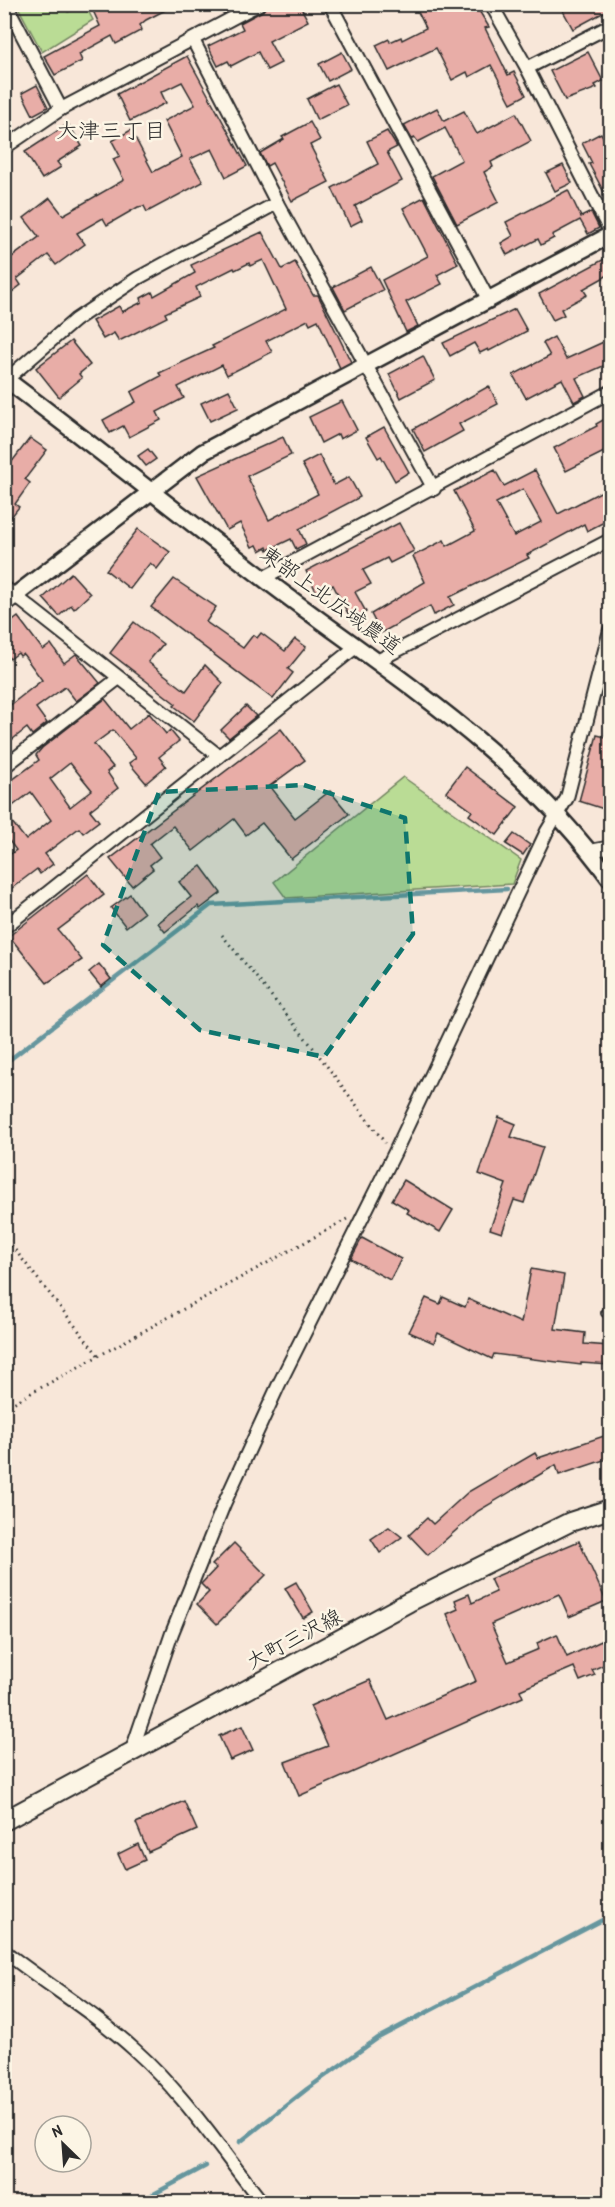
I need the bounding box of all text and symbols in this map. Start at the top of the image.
district label: 大津三丁目 [56,115,166,145]
street label: 東部上北広域農道 [255,538,408,661]
street label: 大町三沢線 [241,1601,347,1676]
north arrow [33,2114,93,2174]
text: N [48,2118,66,2142]

